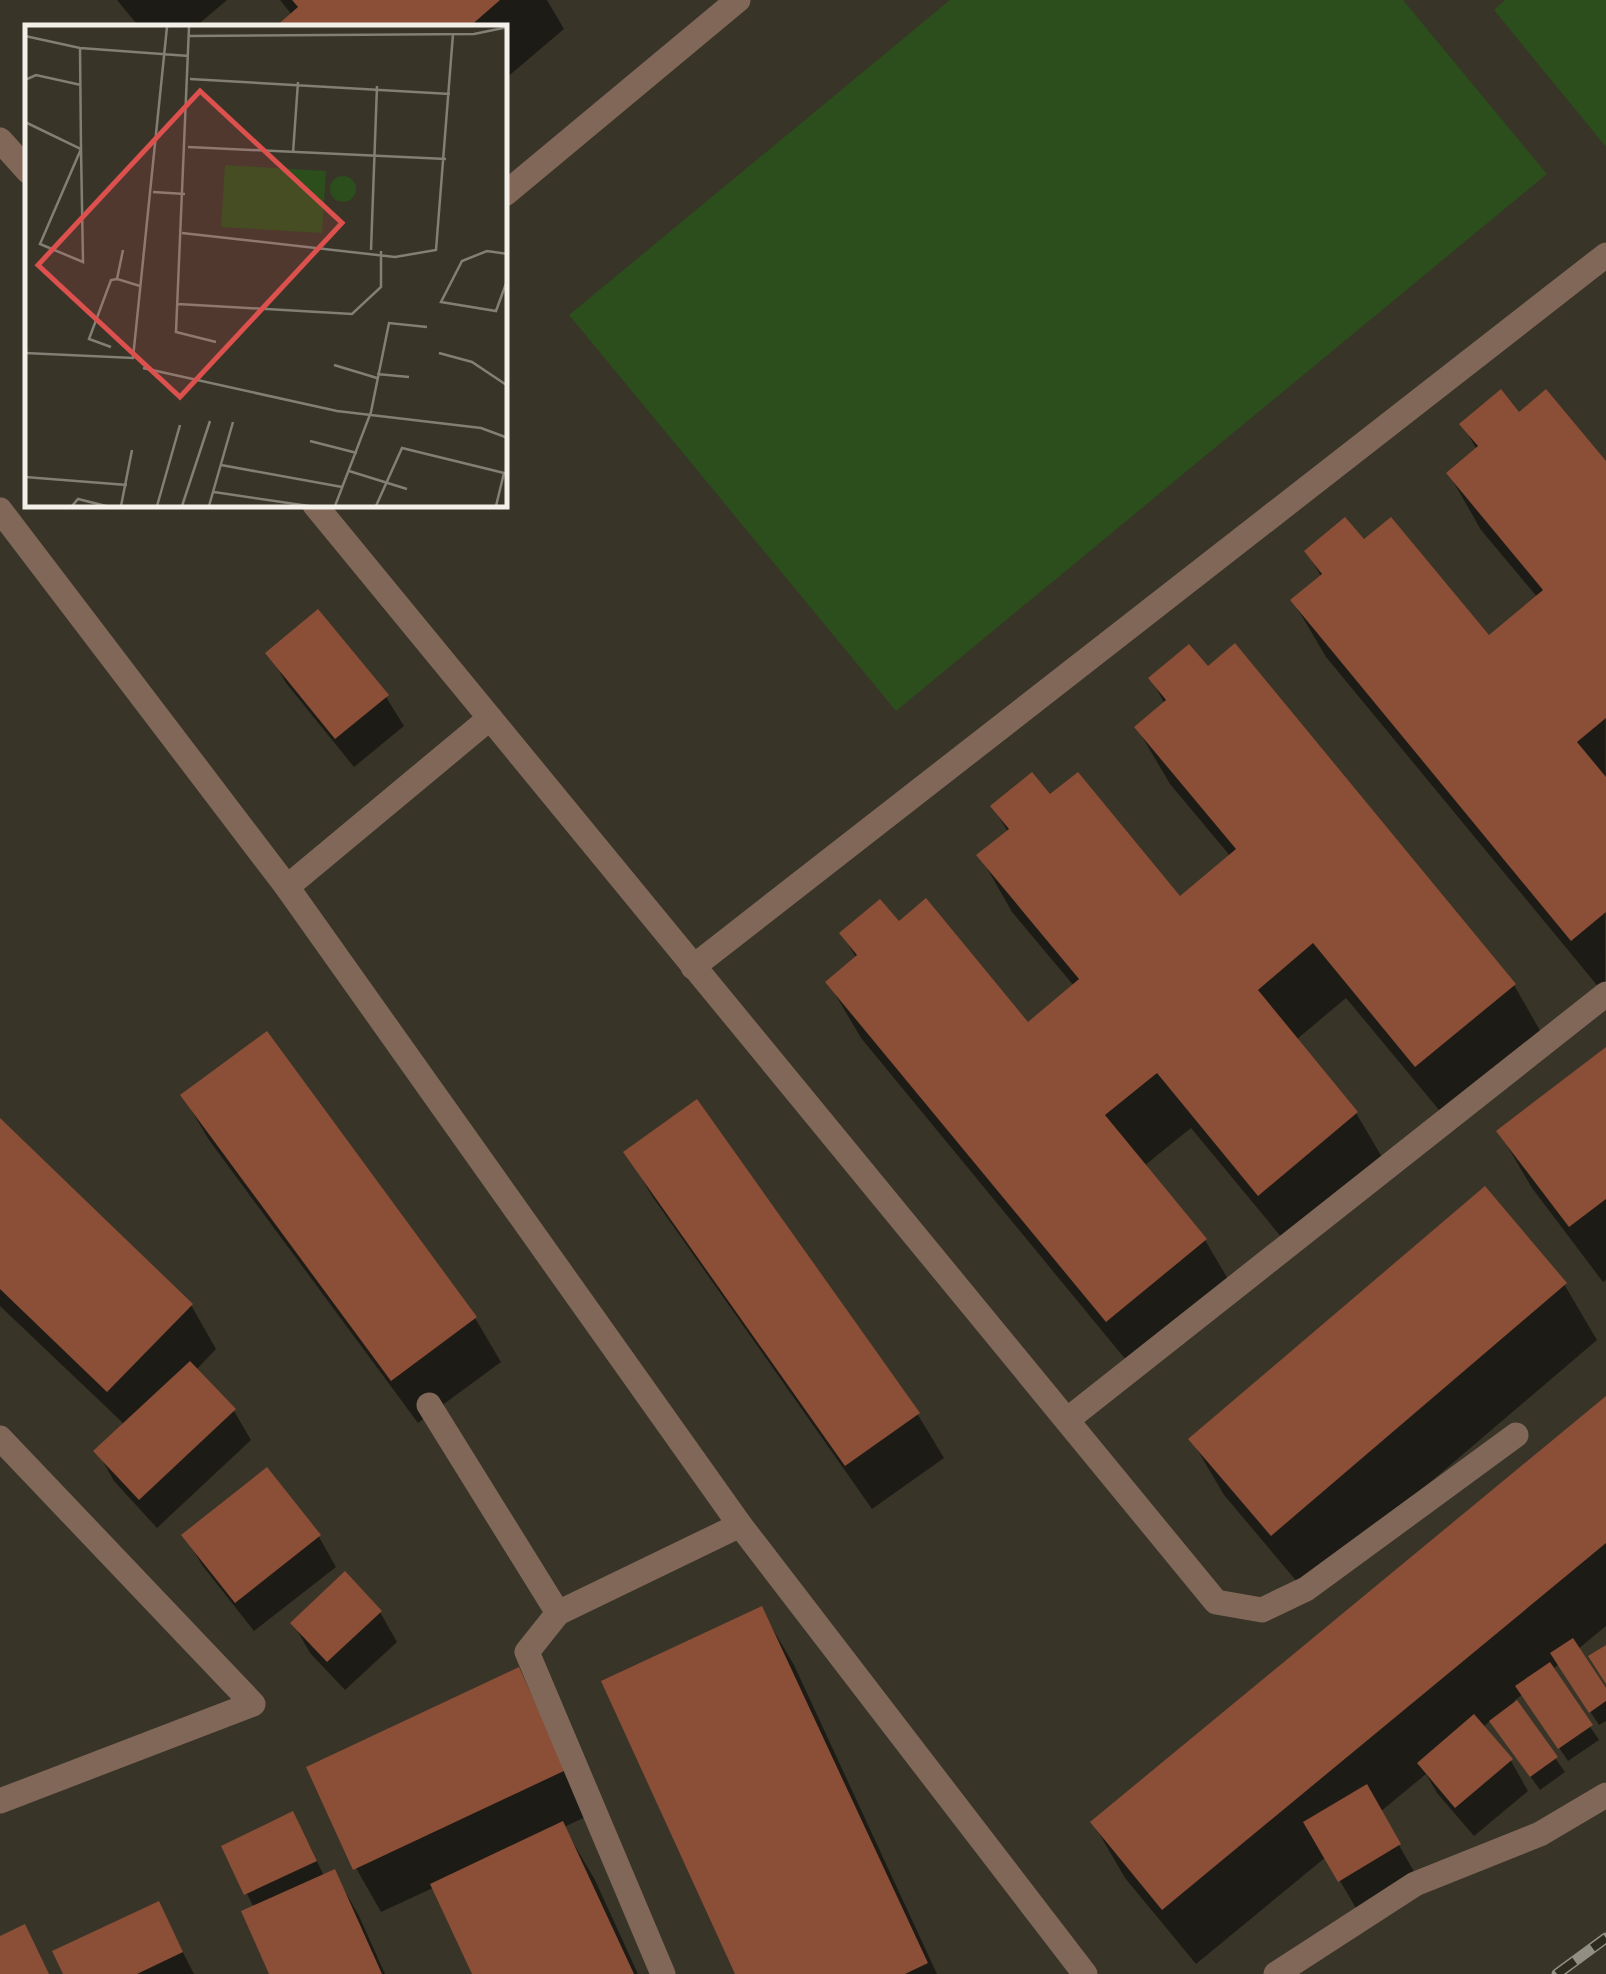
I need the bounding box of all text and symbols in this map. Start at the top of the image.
inset map [25,25,508,508]

